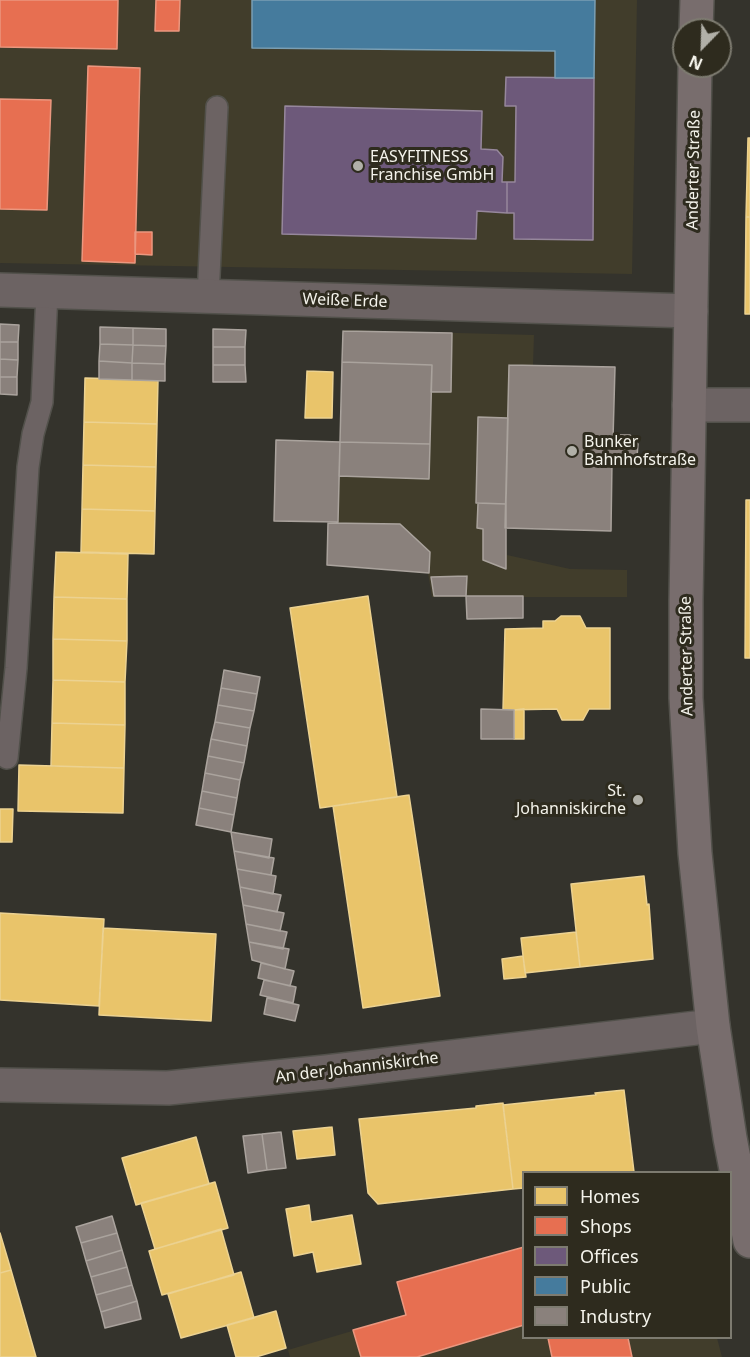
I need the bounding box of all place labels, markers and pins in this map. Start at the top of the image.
place label: EASYFITNESS Franchise GmbH [370,147,494,185]
marker: EASYFITNESS Franchise GmbH [351,159,365,173]
place label: Bunker Bahnhofstraße [584,432,696,470]
marker: Bunker Bahnhofstraße [565,444,579,458]
place label: St. Johanniskirche [516,781,626,819]
marker: St. Johanniskirche [631,793,645,807]

